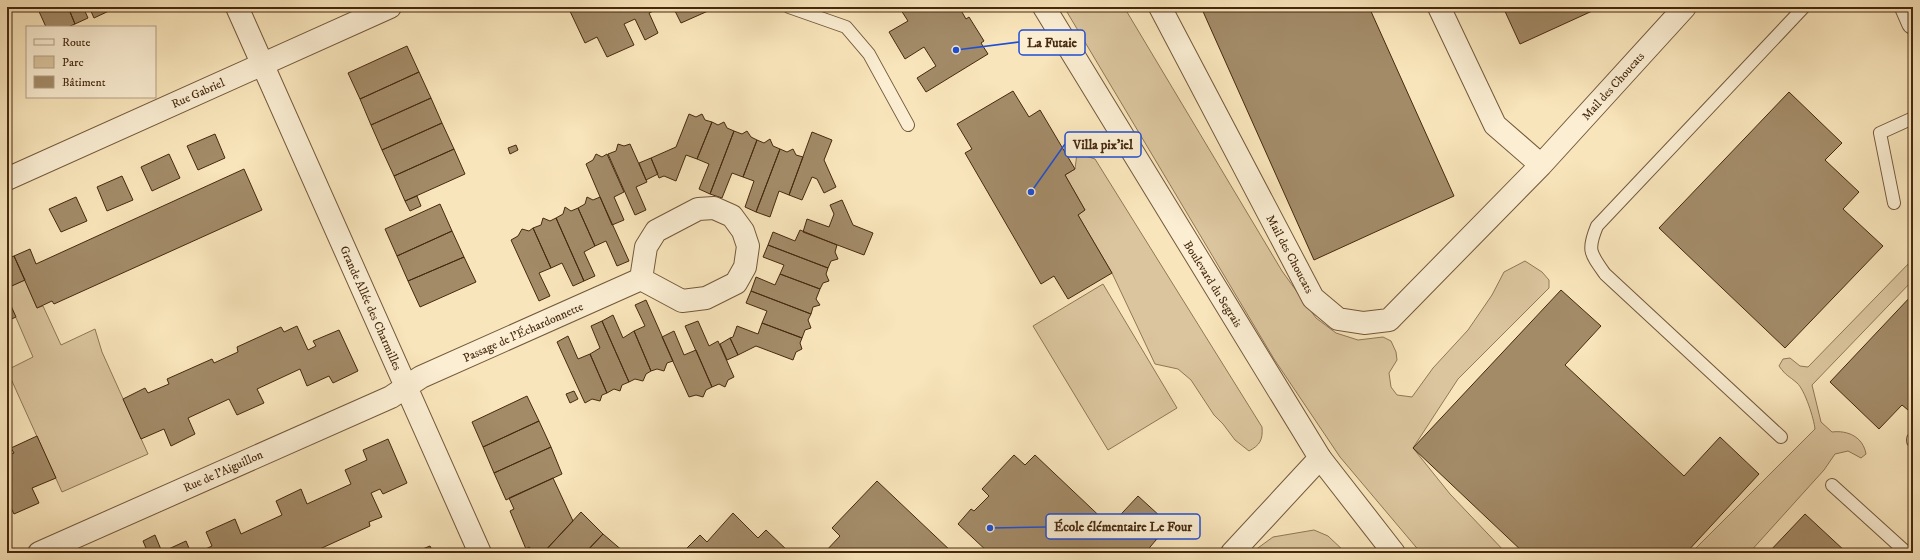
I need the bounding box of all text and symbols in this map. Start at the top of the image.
legend [26,26,156,98]
callout: La Futaie [1019,30,1085,55]
text: Route [62,35,90,50]
text: La Futaie [1027,35,1078,51]
street label: Mail des Choucats [1579,49,1648,124]
text: Parc [62,55,84,70]
text: Bâtiment [62,75,106,90]
street label: Rue Gabriel [169,75,227,112]
callout: Villa pix'iel [1065,132,1141,157]
text: Villa pix'iel [1072,137,1134,154]
street label: Mail des Choucats [1263,212,1317,296]
street label: Boulevard du Segrais [1180,238,1245,330]
street label: Grande Allée des Charmilles [336,244,405,373]
street label: Passage de l'Échardonnette [461,299,586,366]
street label: Rue de l'Aiguillon [181,447,266,496]
callout: École élémentaire Le Four [1046,514,1200,539]
text: École élémentaire Le Four [1054,518,1192,535]

